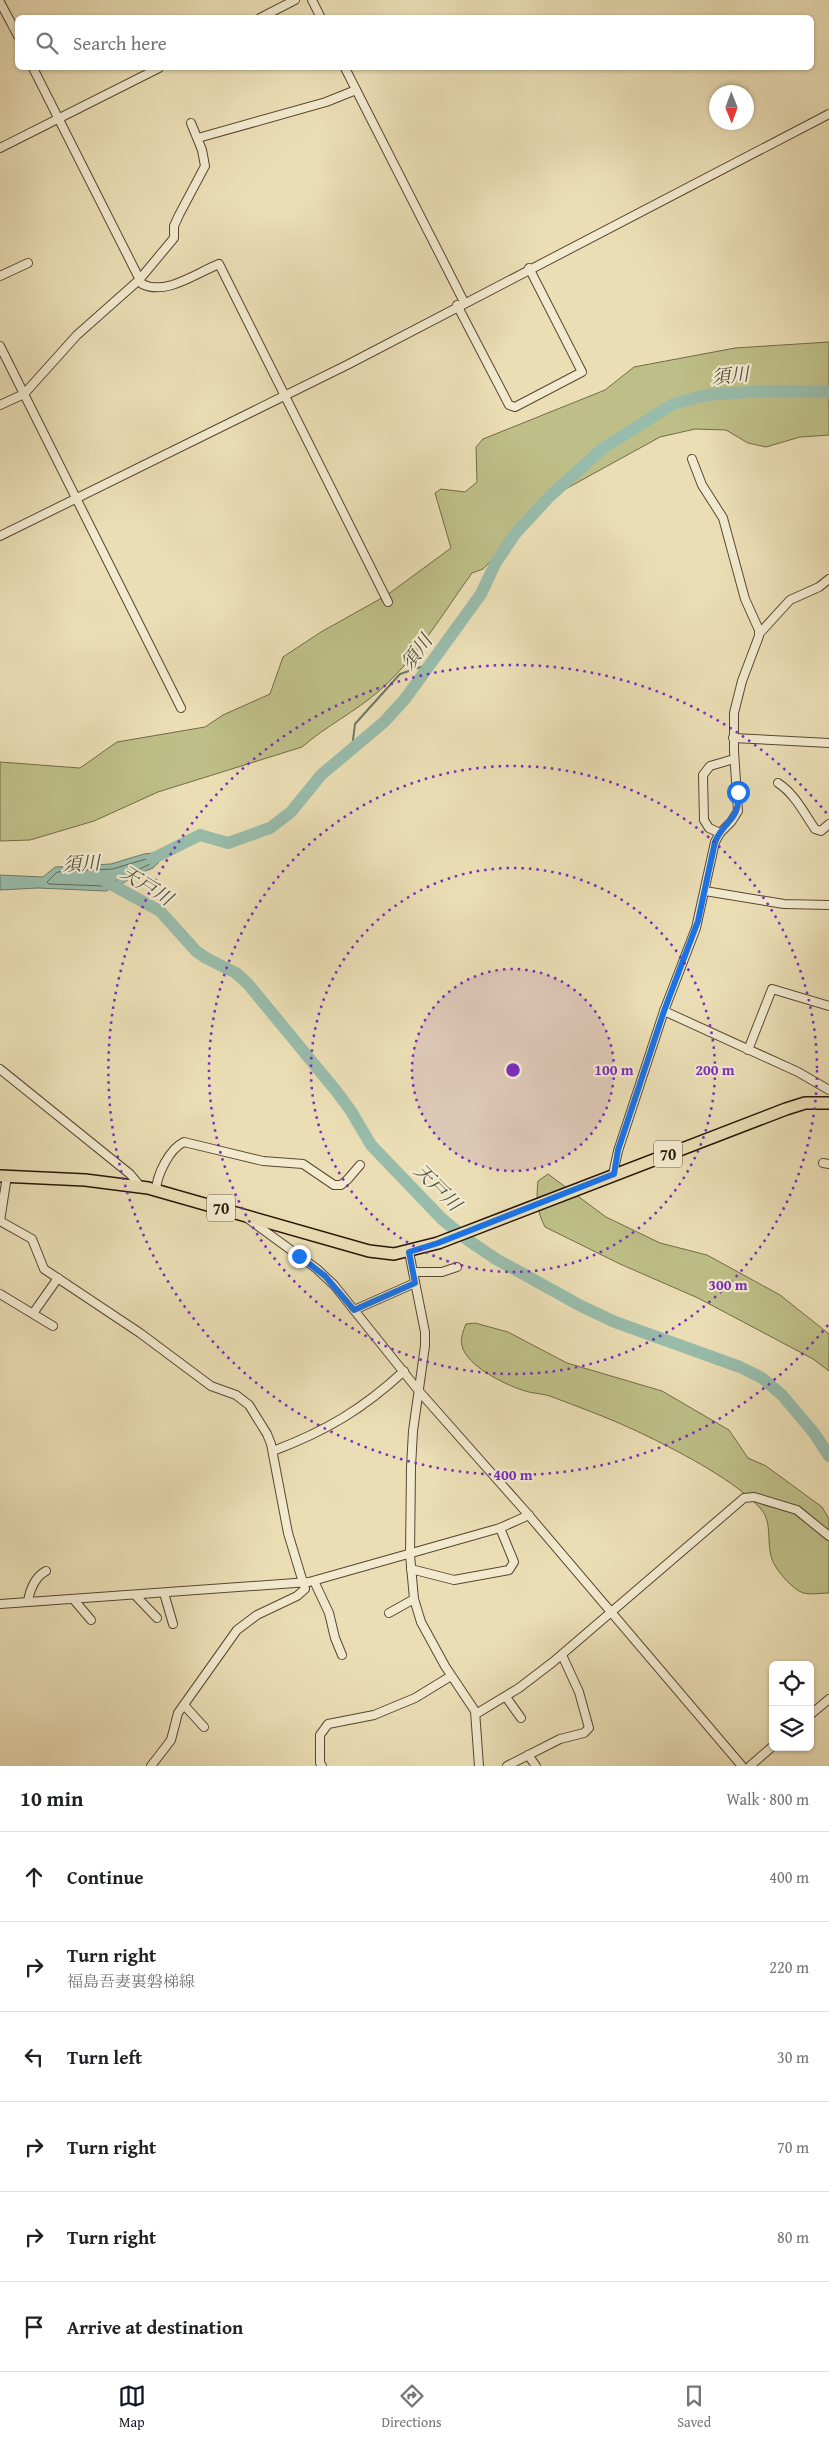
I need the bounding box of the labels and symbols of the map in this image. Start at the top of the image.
north arrow [709,85,754,130]
water label: 須川 [710,359,752,391]
water label: 須川 [394,627,440,676]
route start [727,781,750,804]
water label: 須川 [61,848,103,878]
water label: 天戸川 [115,858,180,913]
text: 100 m [594,1059,634,1080]
text: 200 m [695,1059,735,1080]
centre of rings [504,1061,522,1079]
road number: 70 [654,1140,682,1168]
water label: 天戸川 [408,1157,469,1218]
road number: 70 [207,1194,235,1222]
route end [288,1245,311,1268]
text: 300 m [708,1274,748,1295]
text: 400 m [493,1464,533,1485]

